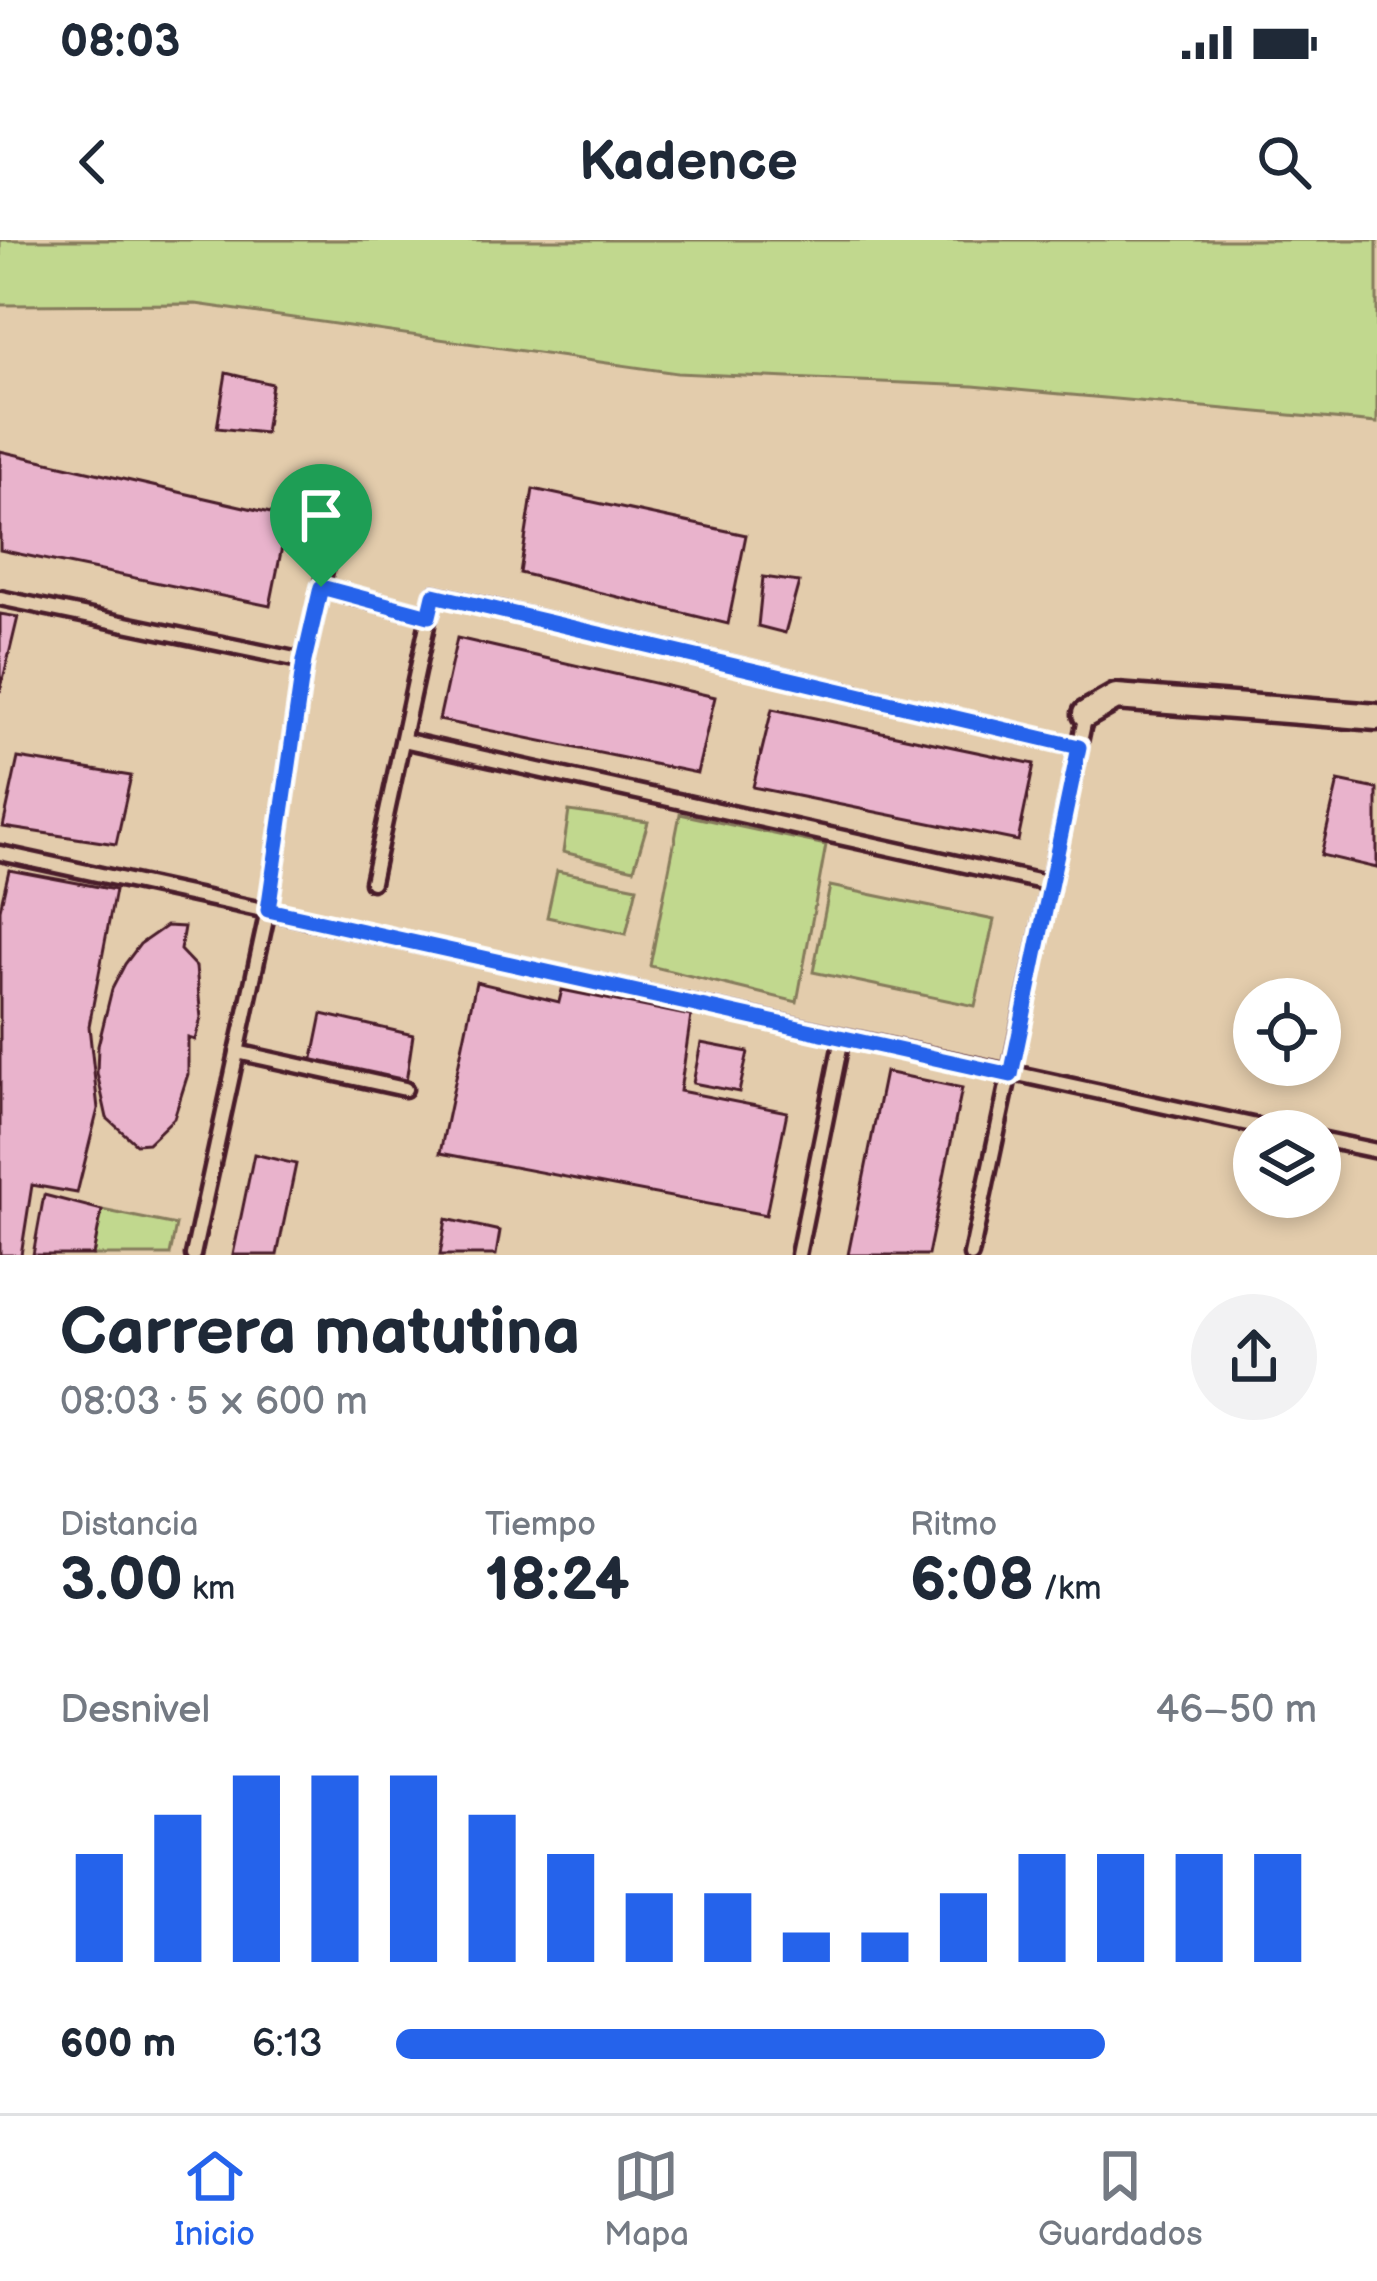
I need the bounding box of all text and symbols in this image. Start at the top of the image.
text: 08:03 [60,15,180,70]
icon: back [60,129,126,195]
icon: search [1251,129,1317,195]
text: Kadence [579,130,798,195]
pin [270,464,372,587]
icon: arrive [288,482,354,548]
map controls [1233,978,1341,1218]
button: locate [1233,978,1341,1086]
button: layers [1233,1110,1341,1218]
text: Carrera matutina [60,1294,580,1373]
button: share [1191,1294,1317,1420]
text: 08:03 · 5 × 600 m [60,1379,368,1426]
text: Distancia [60,1505,199,1545]
text: Tiempo [485,1505,596,1545]
text: Ritmo [910,1505,997,1545]
text: 3.00 [60,1545,183,1617]
text: 18:24 [485,1545,630,1617]
text: 6:08 [910,1545,1034,1617]
text: km [183,1569,235,1609]
text: /km [1034,1569,1102,1609]
text: Desnivel [60,1687,210,1734]
text: 46–50 m [1156,1687,1317,1734]
text: 600 m [60,2021,176,2068]
text: 6:13 [252,2021,323,2068]
tab: Inicio [174,2143,255,2255]
tab: Mapa [604,2143,689,2255]
tab: Guardados [1038,2143,1203,2255]

